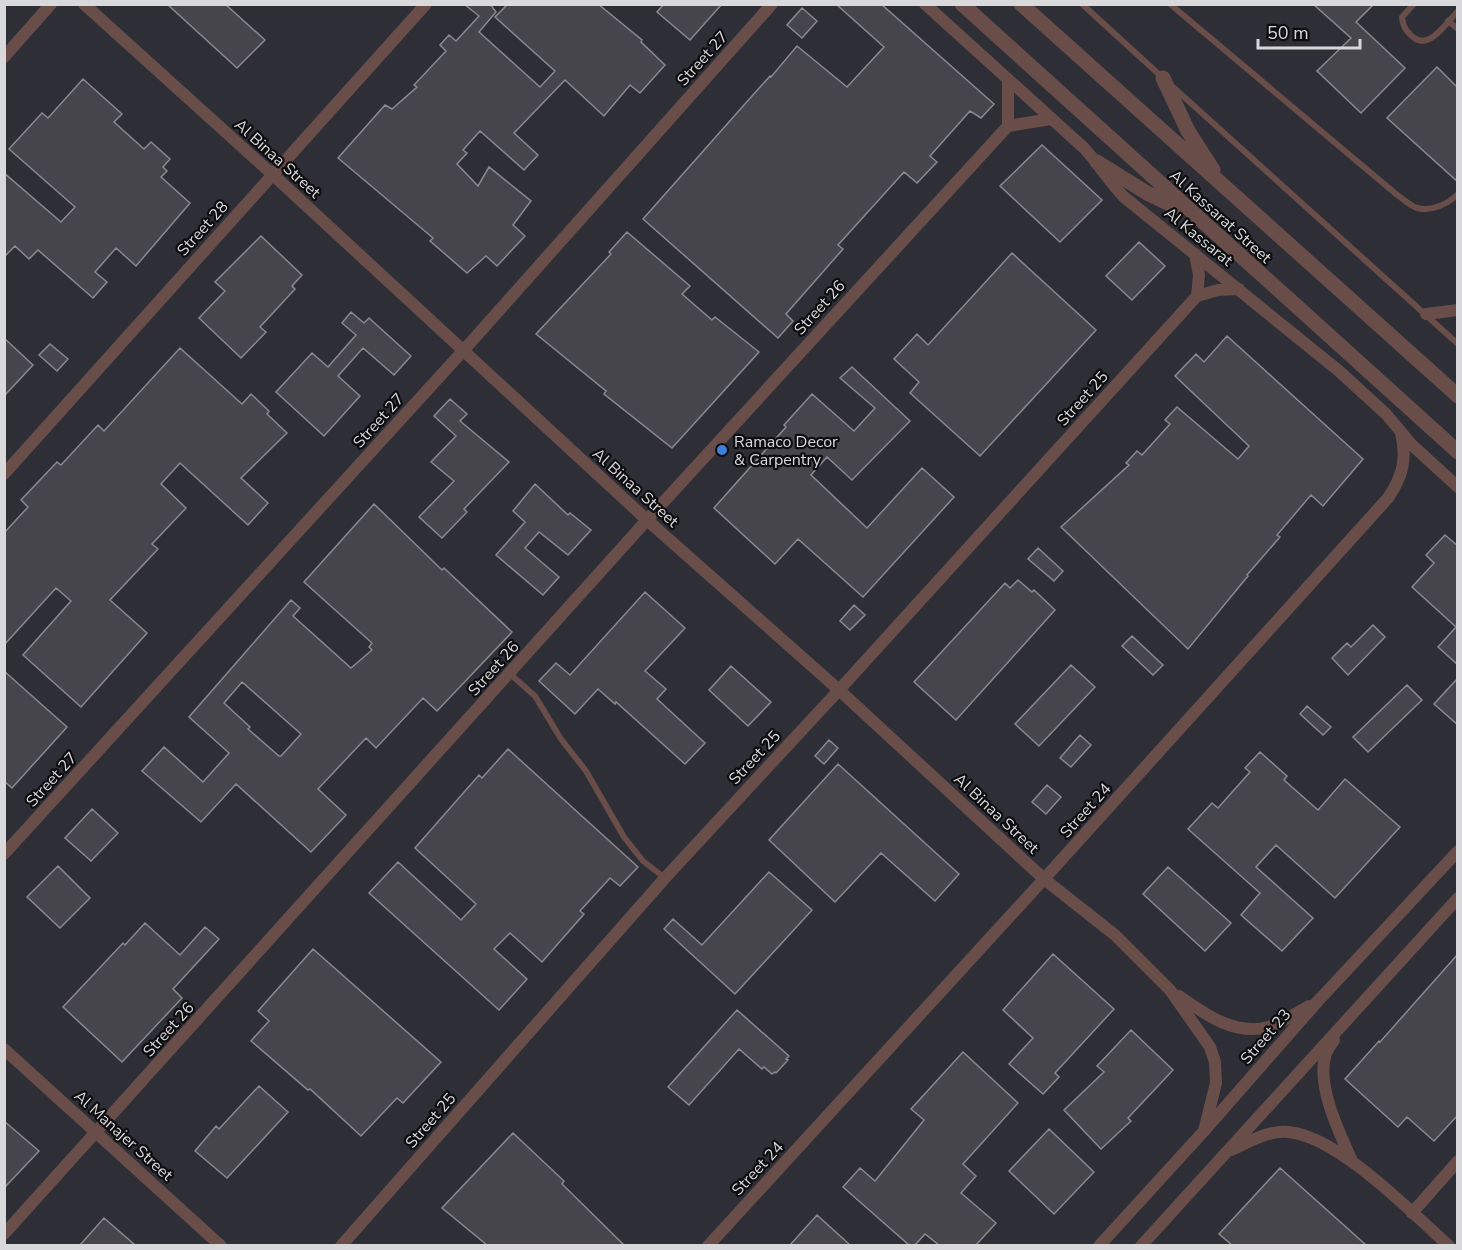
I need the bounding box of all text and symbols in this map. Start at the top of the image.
scale bar [1258,12,1360,50]
text: 50 m [1267,21,1309,45]
street label: Street 27 [672,26,733,91]
street label: Al Binaa Street [230,114,325,204]
street label: Al Kassarat Street [1166,165,1276,267]
street label: Street 28 [172,196,233,261]
street label: Al Kassarat [1161,203,1237,269]
street label: Street 26 [789,275,850,340]
street label: Street 25 [1052,366,1113,431]
street label: Street 27 [348,388,409,453]
place label: Ramaco Decor & Carpentry [734,431,838,471]
street label: Al Binaa Street [588,443,683,533]
marker: Ramaco Decor & Carpentry [715,443,729,457]
street label: Street 26 [463,636,524,701]
street label: Street 25 [724,726,786,790]
street label: Street 27 [21,747,82,812]
street label: Al Binaa Street [949,769,1044,859]
street label: Street 24 [1055,778,1117,843]
street label: Street 26 [138,997,199,1062]
street label: Street 23 [1235,1004,1296,1069]
street label: Al Manajer Street [69,1085,178,1186]
street label: Street 25 [400,1088,461,1153]
street label: Street 24 [727,1136,789,1201]

